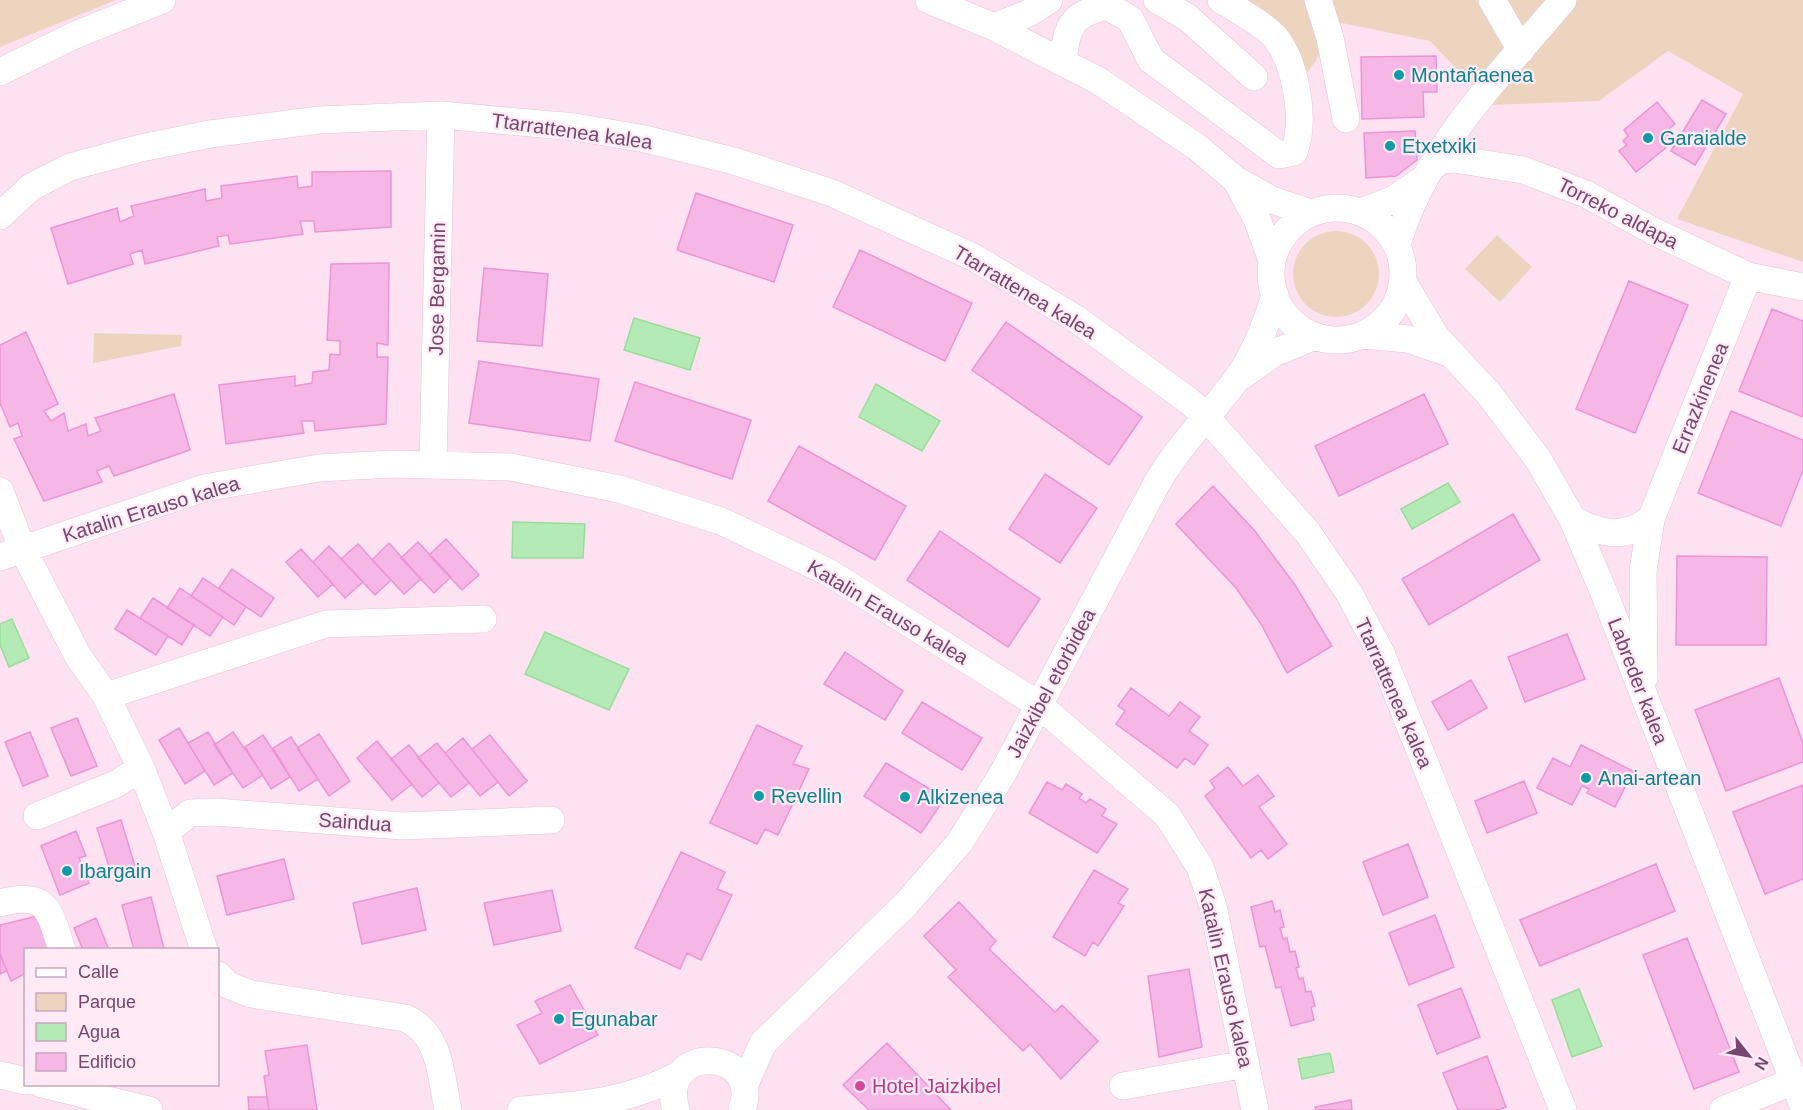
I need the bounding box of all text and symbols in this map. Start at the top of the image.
place label: Montañaenea [1411,64,1534,86]
marker: Montañaenea [1392,68,1406,82]
street label: Ttarrattenea kalea [490,109,655,153]
place label: Garaialde [1660,127,1747,149]
marker: Garaialde [1641,131,1655,145]
place label: Etxetxiki [1402,135,1476,157]
marker: Etxetxiki [1383,139,1397,153]
street label: Torreko aldapa [1554,173,1683,253]
street label: Jose Bergamin [425,222,449,356]
street label: Ttarrattenea kalea [950,241,1101,344]
street label: Errazkinenea [1668,338,1733,457]
street label: Katalin Erauso kalea [60,471,243,546]
street label: Katalin Erauso kalea [804,555,973,669]
street label: Jaizkibel etorbidea [1002,604,1100,761]
street label: Ttarrattenea kalea [1351,614,1437,772]
street label: Labreder kalea [1604,615,1672,748]
place label: Anai-artean [1598,767,1701,789]
marker: Anai-artean [1579,771,1593,785]
place label: Revellin [771,785,842,807]
place label: Alkizenea [917,786,1005,808]
marker: Revellin [752,789,766,803]
marker: Alkizenea [898,790,912,804]
street label: Saindua [318,808,393,836]
place label: Ibargain [79,860,151,882]
marker: Ibargain [60,864,74,878]
street label: Katalin Erauso kalea [1195,886,1258,1071]
legend [24,948,219,1086]
text: Calle [78,962,119,982]
text: Parque [78,992,136,1012]
place label: Egunabar [571,1008,658,1030]
marker: Egunabar [552,1012,566,1026]
text: Agua [78,1022,121,1042]
north arrow [1719,1026,1779,1086]
text: Edificio [78,1052,136,1072]
text: N [1751,1054,1772,1073]
place label: Hotel Jaizkibel [872,1075,1001,1097]
marker: Hotel Jaizkibel [853,1079,867,1093]

